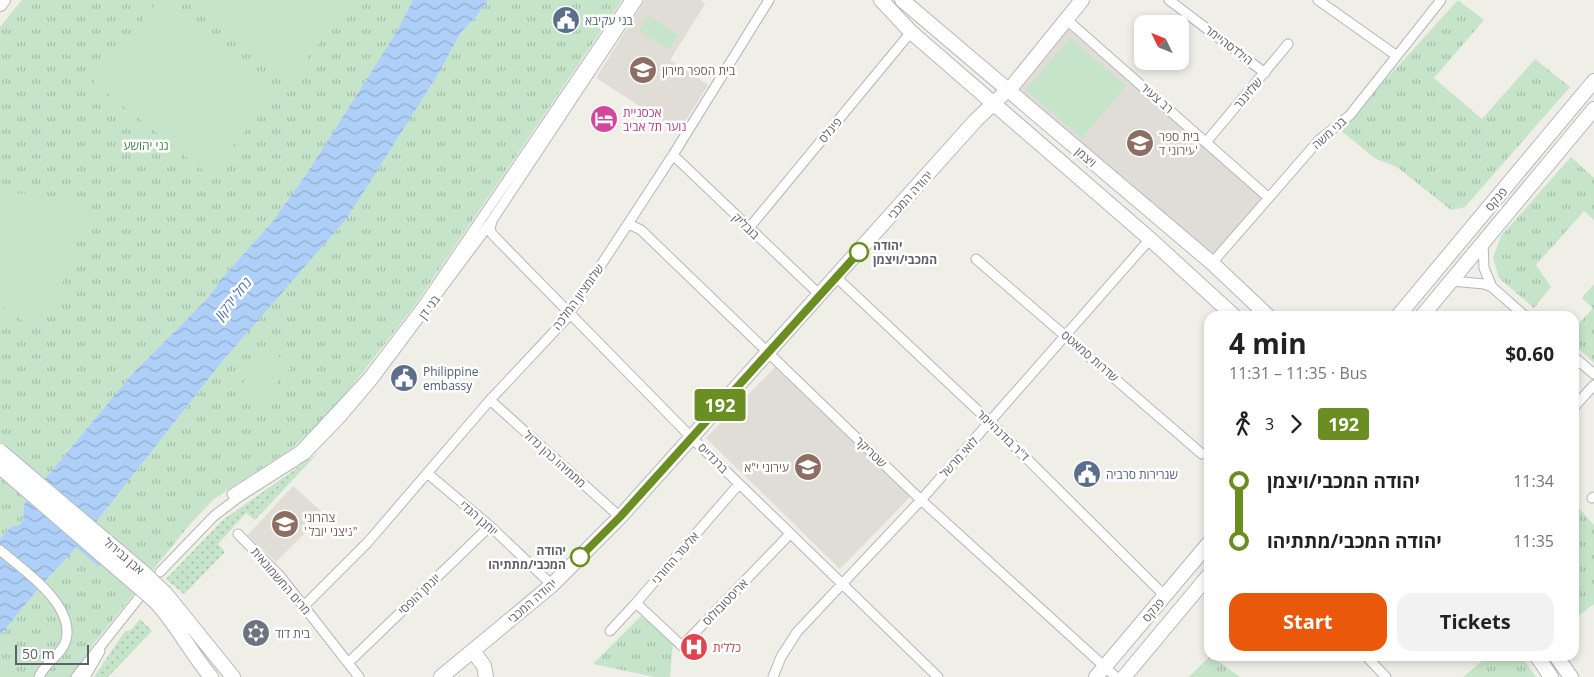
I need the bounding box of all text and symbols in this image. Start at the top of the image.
public building icon: בני עקיבא [551,5,581,35]
place label: בני עקיבא [585,12,634,29]
north arrow [1134,15,1189,70]
map controls [1134,15,1189,70]
street label: הילדסהיימר [1201,21,1257,69]
school or university icon: בית הספר מירון [628,55,658,85]
place label: בית הספר מירון [662,62,736,79]
street label: שלזינגר [1230,73,1267,112]
street label: רב צעיר [1137,79,1177,117]
hotel icon: אכסניית נוער תל אביב [589,104,619,134]
place label: אכסניית נוער תל אביב [623,104,686,135]
street label: בני משה [1308,113,1350,153]
street label: פינלס [814,114,846,146]
school or university icon: בית ספר עירוני ד' [1125,128,1155,158]
place label: בית ספר עירוני ד' [1159,128,1200,159]
park label: גני יהושע [123,137,169,154]
street label: ויצמן [1072,143,1100,171]
street label: יהודה המכבי [884,167,936,223]
street label: פנקס [1481,183,1511,215]
street label: בובליק [729,209,764,244]
place label: יהודה המכבי/ויצמן [873,237,937,268]
marker: יהודה המכבי/ויצמן [849,242,869,262]
street label: שלומציון המלכה [548,260,608,333]
water label: נחל ירקון [210,273,256,324]
street label: בני דן [414,291,444,323]
text: 4 min [1229,324,1307,362]
street label: שדרות סמאטס [1058,326,1123,386]
text: $0.60 [1505,341,1554,367]
text: 11:31 – 11:35 · Bus [1229,362,1367,384]
public building icon: Philippine embassy [389,363,419,393]
place label: Philippine embassy [423,363,479,394]
line badge: 192 [691,389,749,421]
text: 192 [705,393,735,417]
street label: ד"ר בודנהיימר [973,406,1033,464]
icon: walk [1229,410,1257,438]
icon: forward [1282,410,1310,438]
text: 192 [1328,412,1359,436]
text: 3 [1265,413,1274,435]
street label: מתתיהו כהן גדול [520,426,590,492]
street label: שטריקר [851,433,891,472]
street label: לואי מרשל [936,433,982,481]
street label: ברנדייס [694,439,732,477]
school or university icon: עירוני י"א [793,452,823,482]
place label: עירוני י"א [744,459,789,476]
public building icon: שגרירות סרביה [1072,459,1102,489]
place label: שגרירות סרביה [1106,466,1178,483]
text: יהודה המכבי/ויצמן [1267,468,1420,494]
text: 11:34 [1513,470,1554,492]
street label: יוחנן הגדי [456,496,502,540]
school or university icon: צהרוני "ניצני יובל" [270,509,300,539]
place label: צהרוני "ניצני יובל" [304,509,357,540]
street label: אלעזר החורני [647,528,703,588]
text: יהודה המכבי/מתתיהו [1267,528,1442,554]
text: 11:35 [1513,530,1554,552]
street label: אבן גבירול [100,534,148,578]
place label: יהודה המכבי/מתתיהו [488,542,566,573]
street label: מרים החשמונאית [247,544,315,618]
marker: יהודה המכבי/מתתיהו [570,547,590,567]
street label: יונתן הופסי [394,570,444,618]
street label: יהודה המכבי [504,575,560,627]
street label: אריסטובולוס [698,575,752,629]
button: Start [1229,593,1387,651]
button: Tickets [1397,593,1554,651]
street label: פנקס [1138,594,1168,626]
synagogue icon: בית דוד [241,618,271,648]
place label: בית דוד [275,625,311,642]
hospital icon: כללית [679,632,709,662]
place label: כללית [713,639,741,656]
scale bar [15,642,89,665]
text: 50 m [22,644,55,663]

